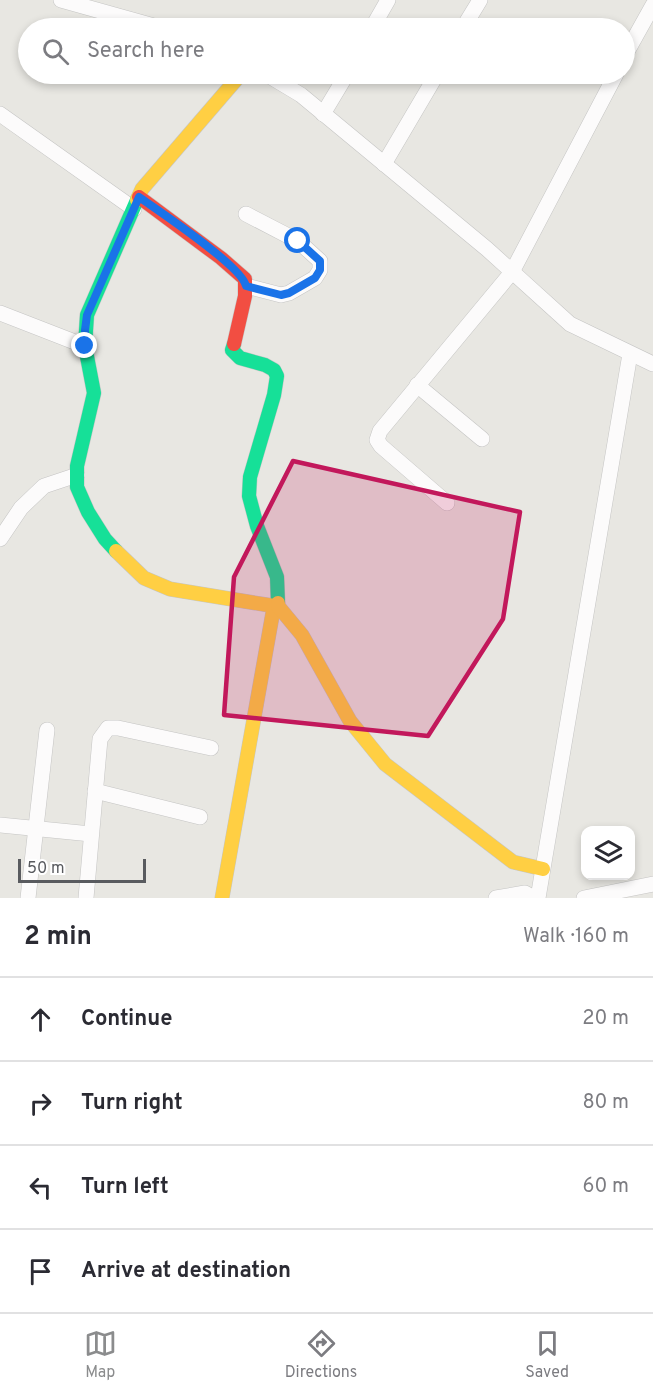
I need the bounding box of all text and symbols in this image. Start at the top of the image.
search box [18,18,635,84]
icon: search [39,35,72,68]
text: Search here [87,38,205,65]
route start [284,227,310,253]
route end [71,332,97,358]
map controls [581,826,635,880]
button: layers [581,826,635,880]
scale bar [18,856,146,884]
text: 50 m [27,859,65,879]
text: 2 min [24,921,92,954]
text: Walk · 160 m [523,924,629,950]
icon: ahead [24,1003,57,1036]
text: Continue [81,1006,172,1033]
text: 20 m [582,1006,629,1032]
icon: right [24,1087,57,1120]
text: Turn right [81,1090,183,1117]
text: 80 m [583,1090,629,1116]
icon: left [24,1171,57,1204]
text: Turn left [81,1174,169,1201]
text: 60 m [583,1174,629,1200]
icon: arrive [24,1255,57,1288]
text: Arrive at destination [81,1258,291,1285]
tab: Map [84,1327,117,1383]
tab: Directions [285,1327,357,1383]
tab: Saved [525,1327,569,1383]

